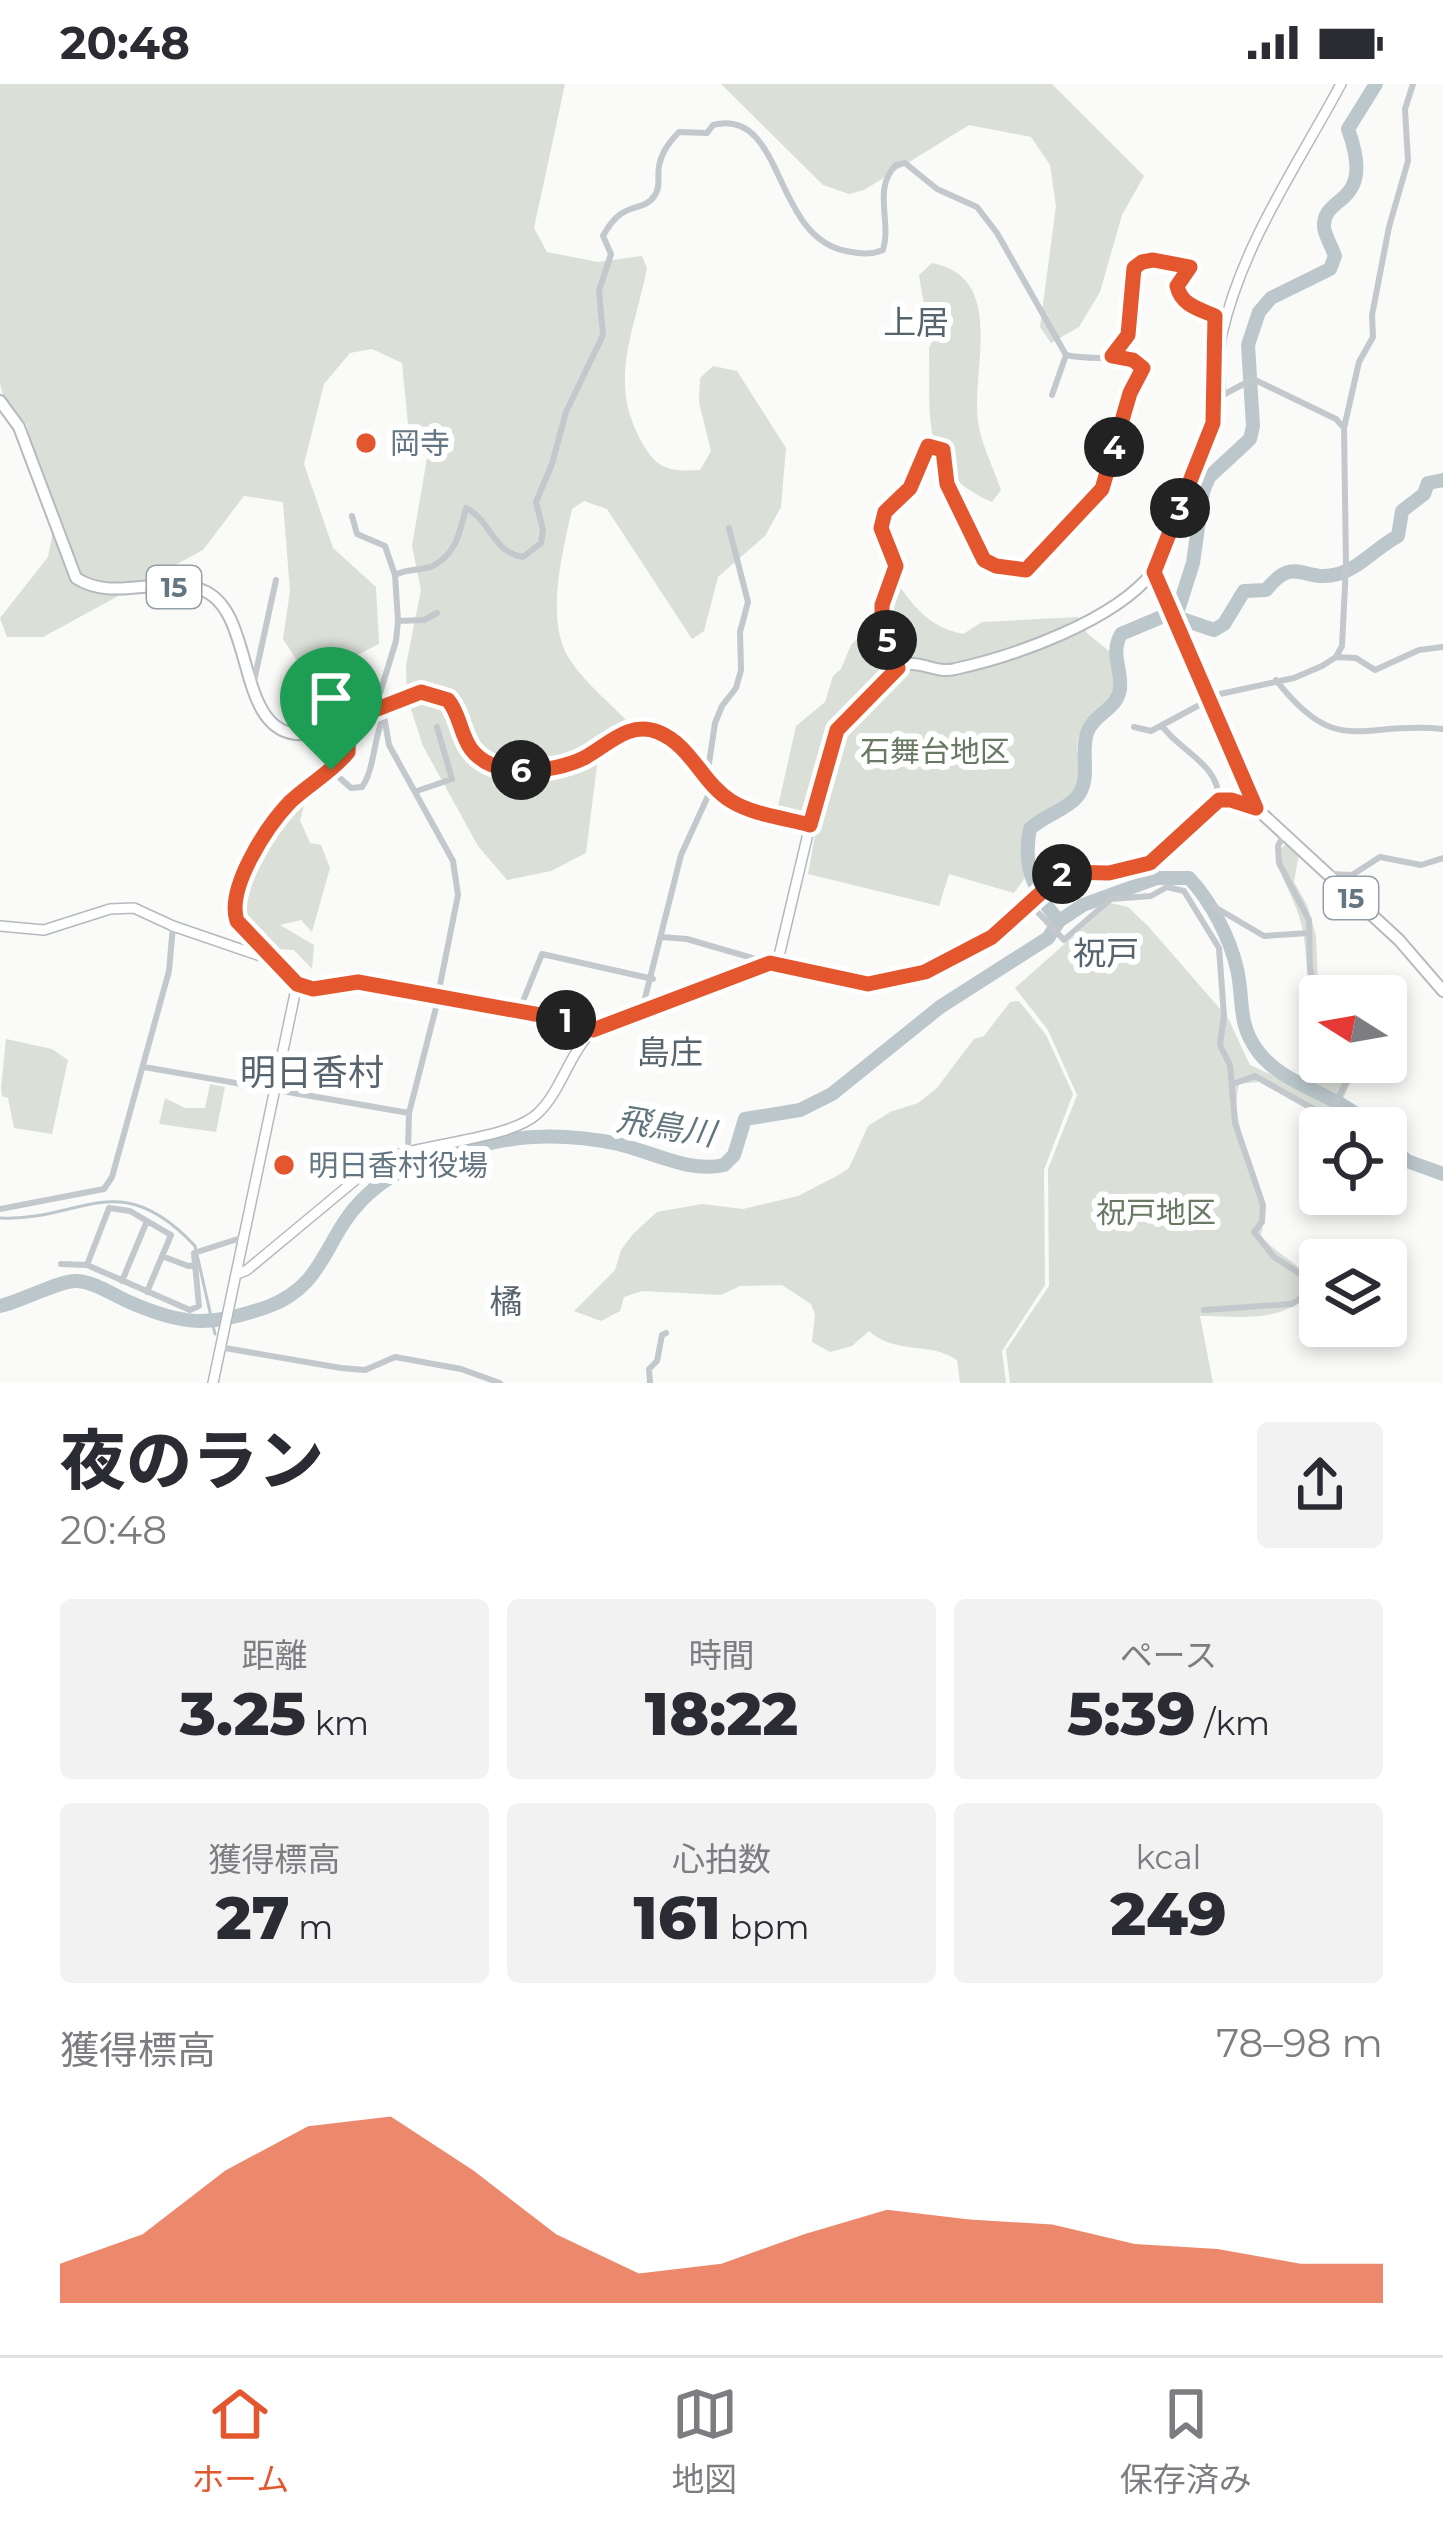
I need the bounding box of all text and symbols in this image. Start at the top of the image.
text: 20:48 [60,15,190,70]
district label: 上居 [883,302,949,342]
pin: 4 [1084,417,1144,477]
place label: 岡寺 [390,425,450,462]
text: 4 [1103,427,1125,467]
marker: 岡寺 [353,430,379,456]
pin: 3 [1150,478,1210,538]
text: 3 [1170,488,1190,528]
road number: 15 [147,566,201,608]
pin: 5 [857,610,917,670]
text: 5 [877,620,897,660]
pin [280,647,382,770]
icon: arrive [298,665,364,731]
park label: 石舞台地区 [860,733,1010,770]
pin: 6 [491,740,551,800]
text: 6 [510,750,532,790]
pin: 2 [1032,844,1092,904]
text: 2 [1052,854,1072,894]
road number: 15 [1324,877,1378,919]
district label: 祝戸 [1073,933,1139,973]
north arrow [1299,975,1407,1083]
map controls [1299,975,1407,1347]
pin: 1 [536,990,596,1050]
text: 1 [560,1000,572,1040]
district label: 島庄 [637,1032,703,1072]
district label: 明日香村 [240,1050,384,1094]
water label: 飛鳥川 [614,1099,721,1154]
button: locate [1299,1107,1407,1215]
place label: 明日香村役場 [308,1147,488,1184]
marker: 明日香村役場 [271,1152,297,1178]
park label: 祝戸地区 [1096,1194,1216,1231]
button: layers [1299,1239,1407,1347]
district label: 橘 [490,1281,523,1321]
text: 夜のラン [60,1420,324,1501]
button: share [1257,1422,1383,1548]
text: 20:48 [60,1506,167,1554]
text: 距離 [242,1635,308,1675]
text: 時間 [689,1635,755,1675]
text: ペース [1120,1635,1217,1675]
text: 3.25 [180,1677,306,1750]
text: 18:22 [645,1677,798,1750]
text: 5:39 [1067,1677,1196,1750]
text: km [306,1703,369,1743]
text: /km [1196,1703,1270,1743]
text: kcal [1136,1837,1201,1877]
text: 獲得標高 [209,1839,341,1879]
text: 心拍数 [672,1839,771,1879]
text: 249 [1110,1877,1227,1950]
text: 27 [216,1881,290,1954]
text: 161 [634,1881,721,1954]
text: m [290,1907,333,1947]
text: bpm [721,1907,809,1947]
text: 78–98 m [1216,2019,1383,2067]
text: 獲得標高 [60,2026,216,2074]
tab: ホーム [191,2381,289,2501]
tab: 地図 [672,2381,738,2501]
tab: 保存済み [1120,2381,1252,2501]

